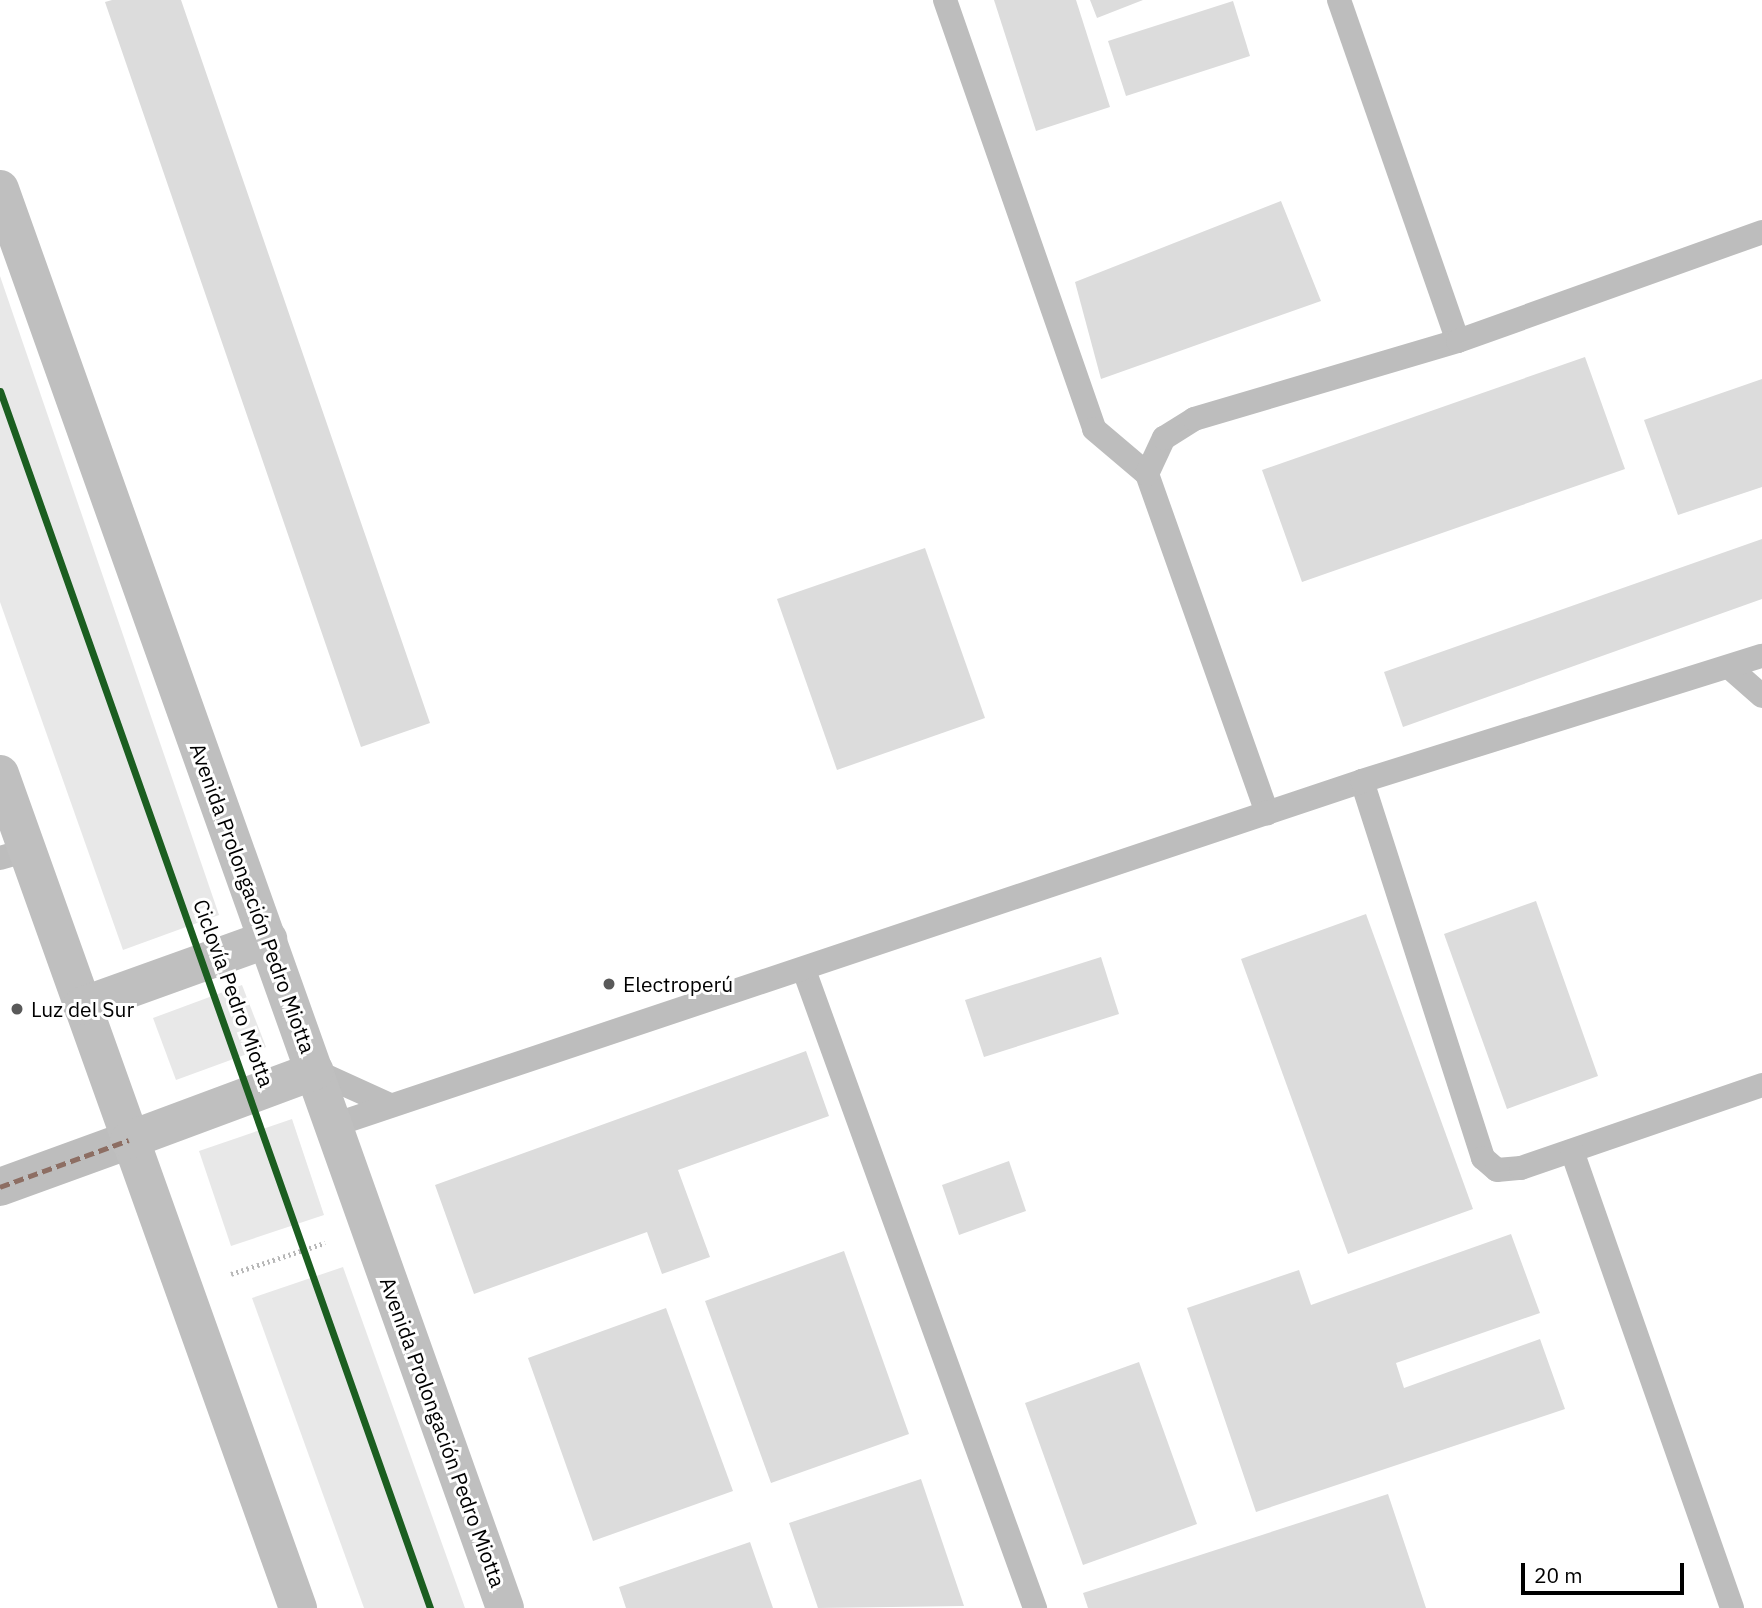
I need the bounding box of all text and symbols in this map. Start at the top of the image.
street label: Avenida Prolongación Pedro Miotta [185,739,321,1057]
street label: Ciclovía Pedro Miotta [188,896,280,1090]
place label: Electroperú [623,971,733,997]
marker: Electroperú [601,976,617,992]
place label: Luz del Sur [31,996,134,1022]
marker: Luz del Sur [9,1001,25,1017]
street label: Avenida Prolongación Pedro Miotta [375,1273,511,1591]
scale bar [1524,1548,1687,1592]
text: 20 m [1534,1561,1583,1589]

